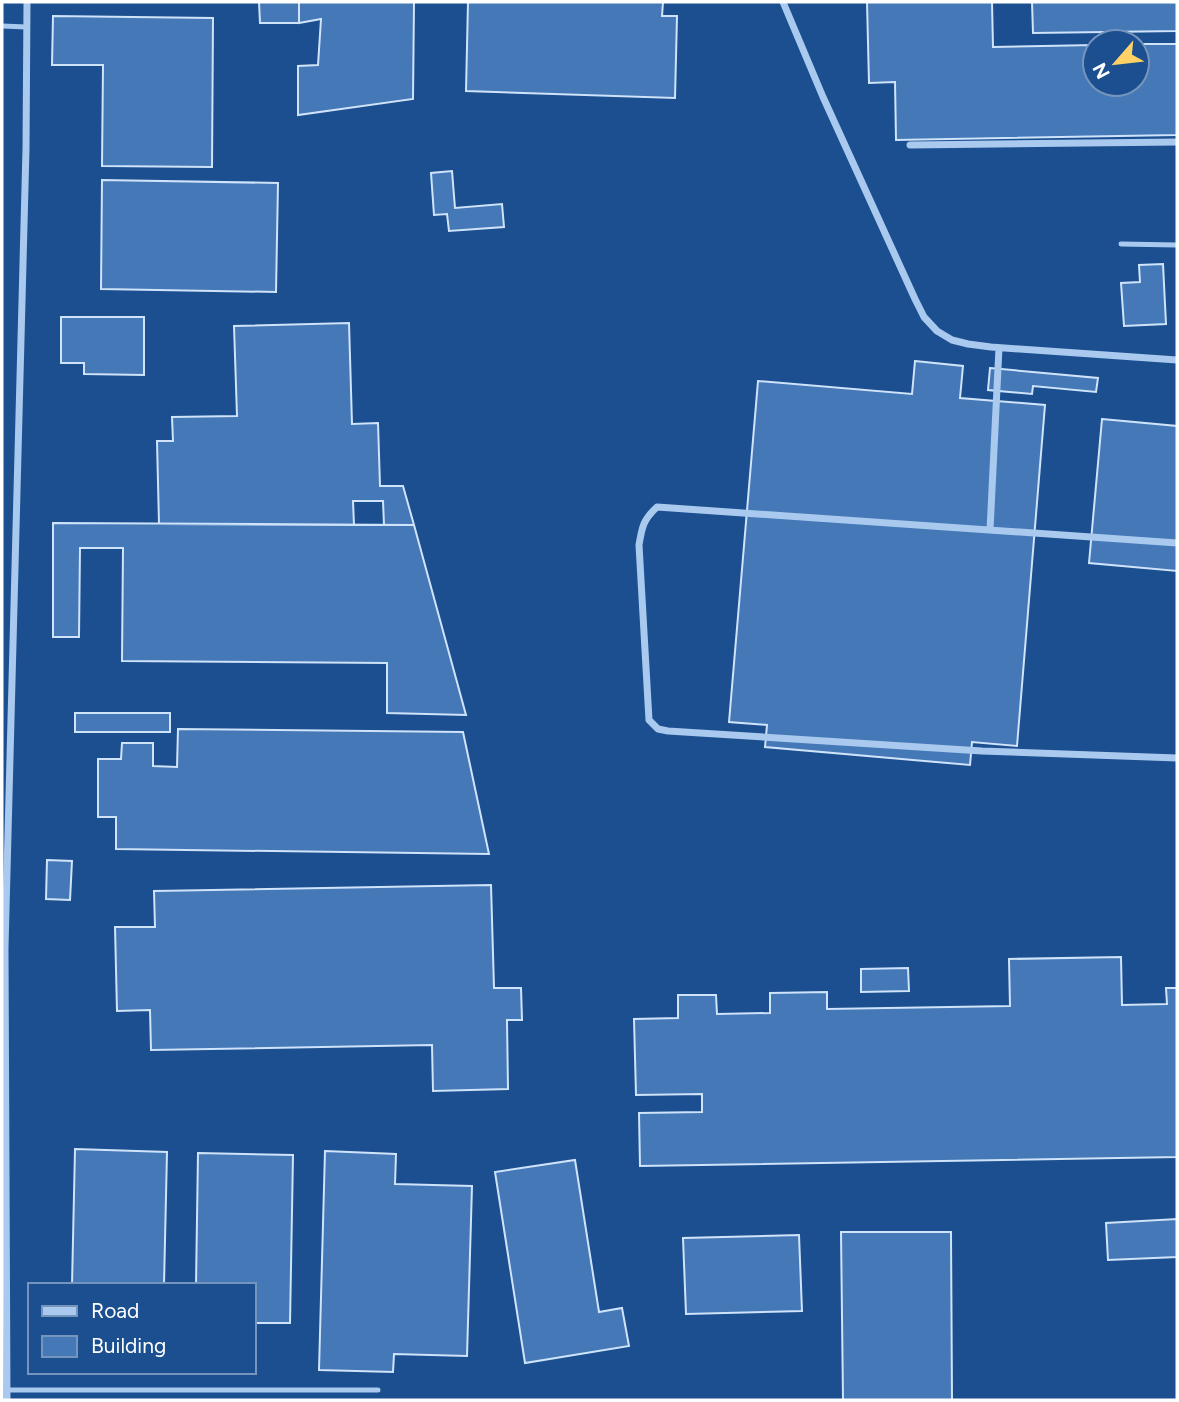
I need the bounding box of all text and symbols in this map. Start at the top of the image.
north arrow [1081,28,1151,98]
text: N [1088,59,1115,83]
legend [28,1283,256,1374]
text: Road [91,1298,139,1323]
text: Building [91,1333,166,1358]

